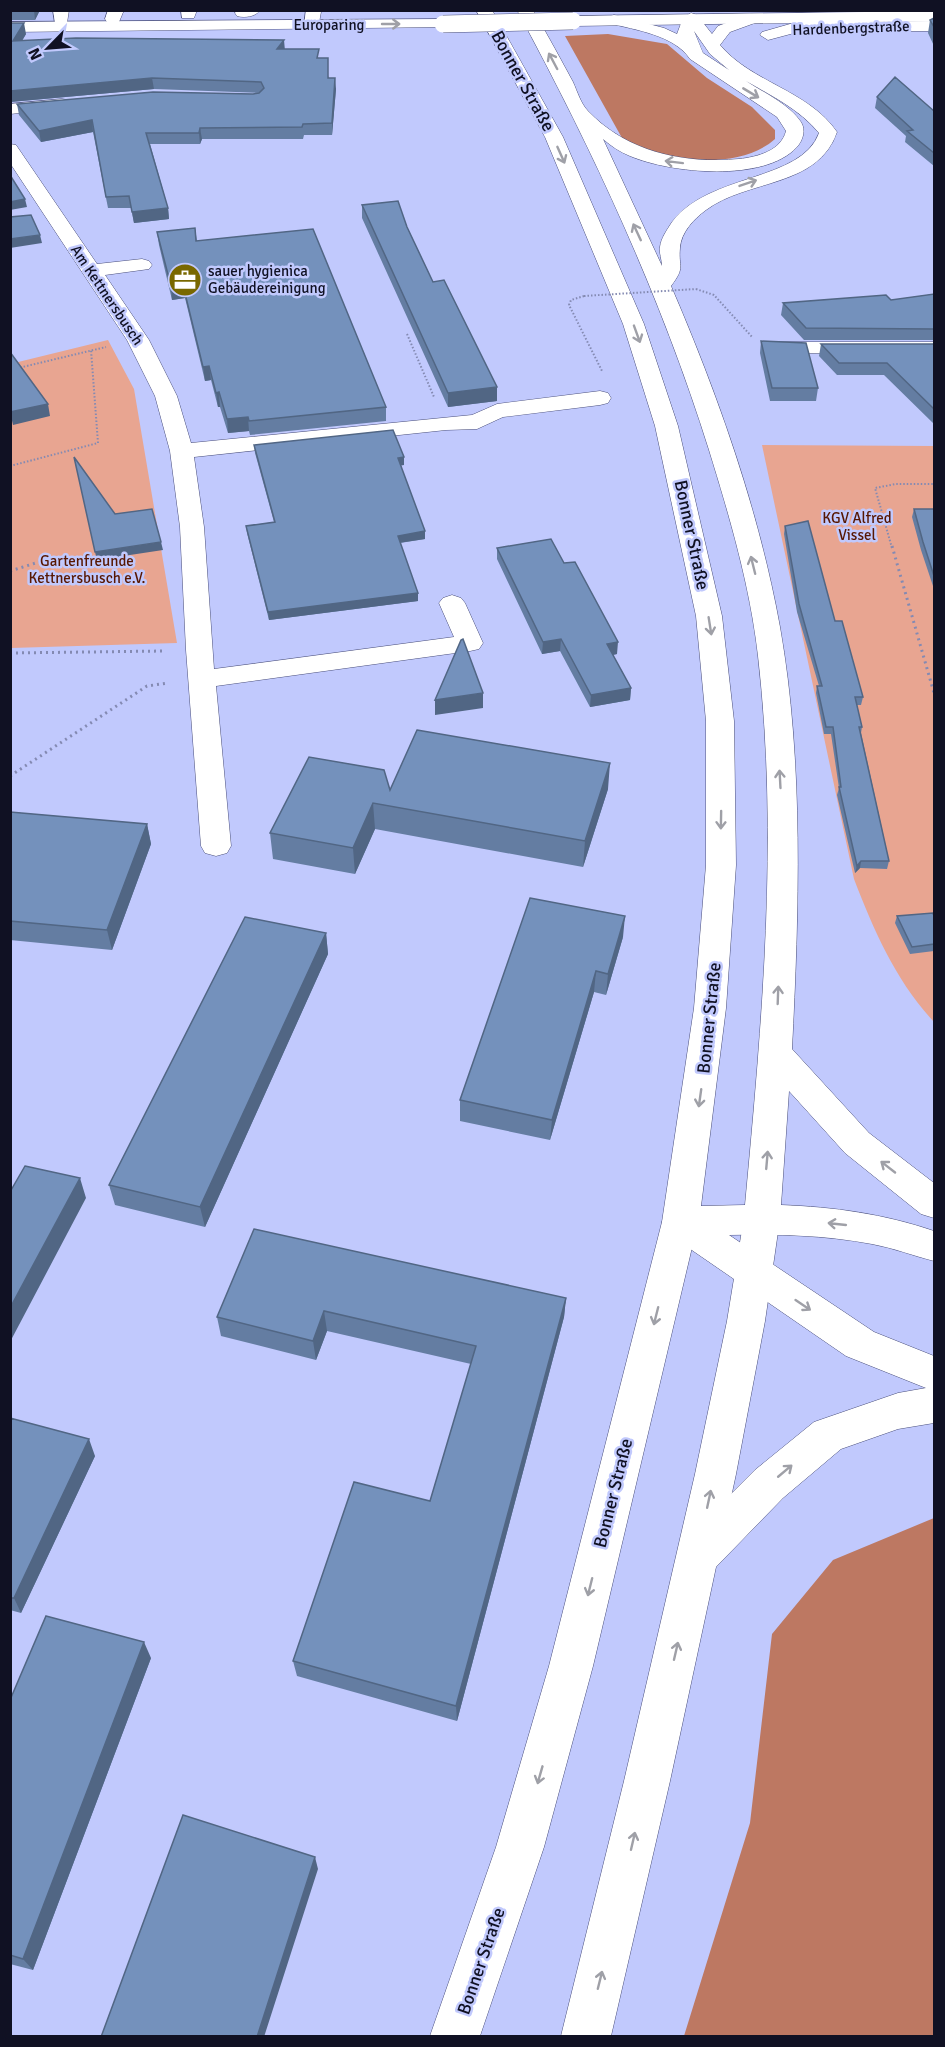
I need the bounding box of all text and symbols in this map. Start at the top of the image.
street label: Europaring [293,16,365,34]
street label: Hardenbergstraße [792,17,910,39]
north arrow [18,18,78,78]
one-way arrow [381,18,401,30]
street label: Bonner Straße [486,27,560,135]
text: N [24,45,47,63]
one-way arrow [547,53,559,70]
one-way arrow [742,87,759,99]
one-way arrow [556,145,568,163]
one-way arrow [665,157,684,168]
one-way arrow [738,177,757,188]
one-way arrow [630,224,642,242]
street label: Am Kettnersbusch [67,242,147,348]
office icon: sauer hygienica Gebäudereinigung [167,262,203,298]
place label: sauer hygienica Gebäudereinigung [208,262,326,297]
one-way arrow [632,324,643,343]
street label: Bonner Straße [670,478,714,592]
park label: KGV Alfred Vissel [822,509,892,544]
park label: Gartenfreunde Kettnersbusch e.V. [28,552,146,587]
one-way arrow [747,556,759,575]
one-way arrow [705,615,716,635]
one-way arrow [774,770,785,790]
one-way arrow [716,809,727,829]
street label: Bonner Straße [692,961,726,1075]
one-way arrow [772,986,783,1006]
one-way arrow [694,1087,705,1107]
one-way arrow [762,1151,773,1171]
one-way arrow [881,1161,897,1174]
one-way arrow [827,1218,847,1229]
one-way arrow [794,1299,811,1311]
one-way arrow [650,1306,662,1325]
street label: Bonner Straße [589,1436,637,1550]
one-way arrow [777,1465,793,1478]
one-way arrow [704,1490,715,1509]
one-way arrow [584,1577,596,1596]
one-way arrow [671,1642,683,1661]
one-way arrow [534,1765,545,1784]
one-way arrow [628,1832,640,1851]
street label: Bonner Straße [452,1905,510,2017]
one-way arrow [595,1971,607,1990]

